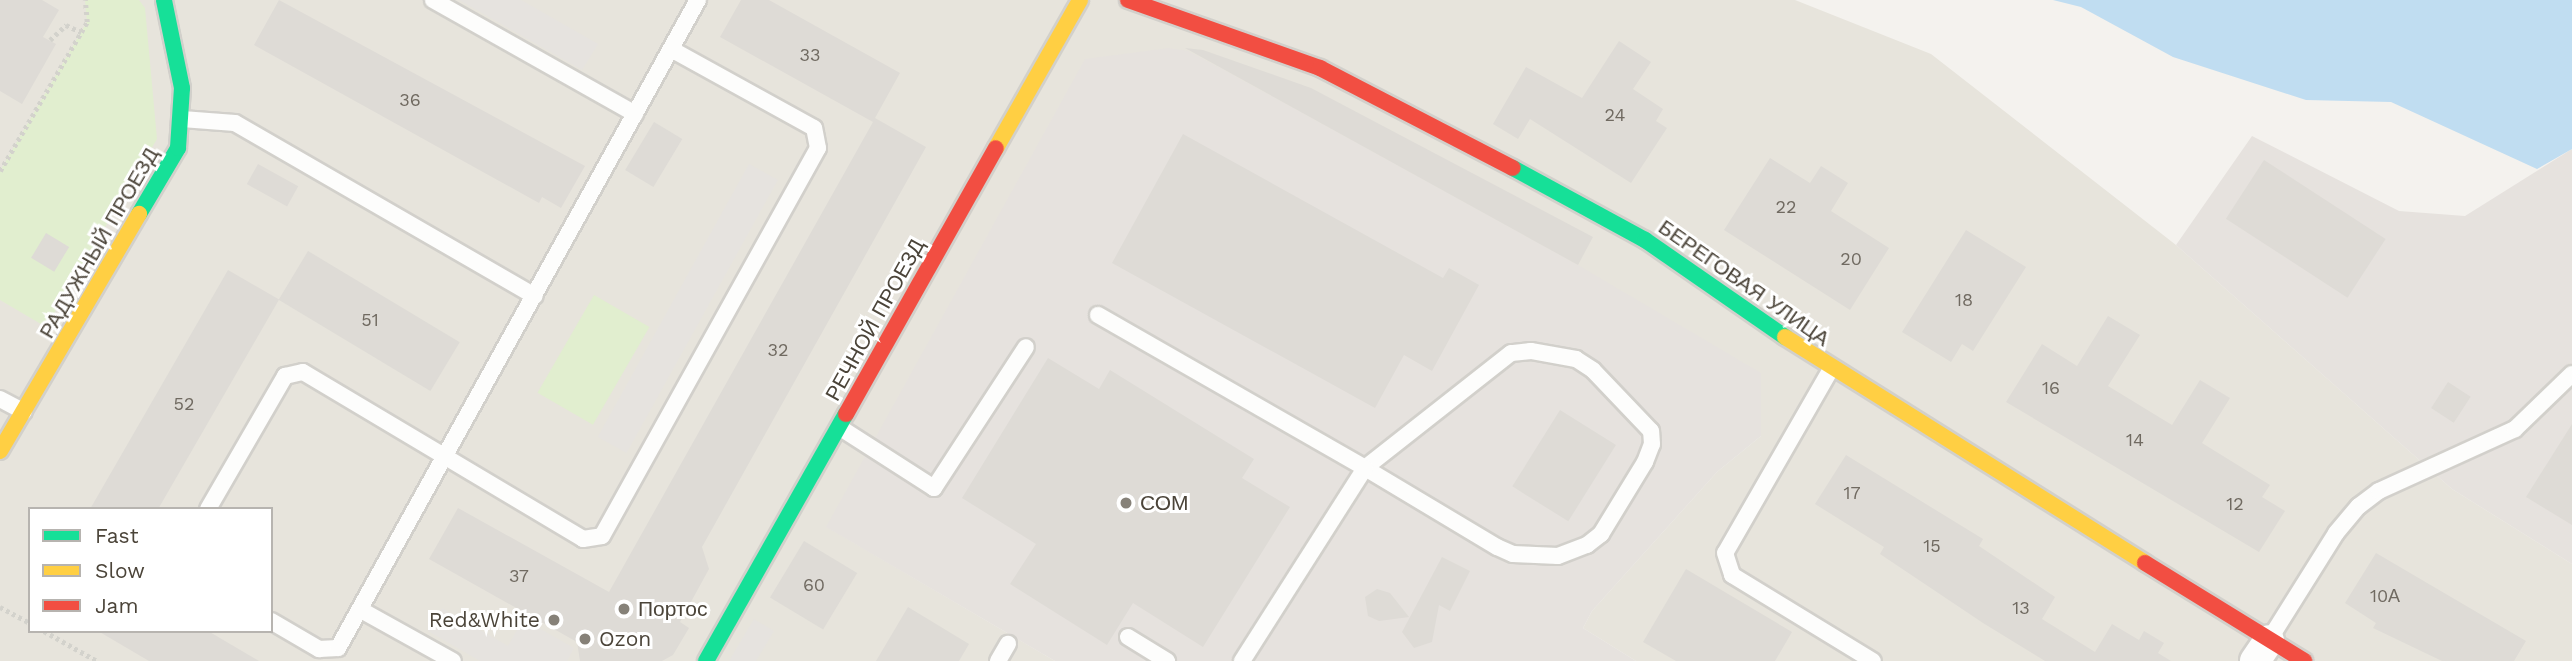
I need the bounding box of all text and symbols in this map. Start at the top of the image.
house number: 33 [800,44,820,66]
house number: 36 [399,89,421,111]
house number: 24 [1605,104,1625,126]
street label: РАДУЖНЫЙ ПРОЕЗД [34,143,164,343]
house number: 22 [1776,196,1796,218]
street label: БЕРЕГОВАЯ УЛИЦА [1654,214,1834,352]
street label: РЕЧНОЙ ПРОЕЗД [820,235,930,405]
house number: 20 [1840,248,1862,270]
house number: 18 [1955,289,1973,311]
house number: 51 [361,309,379,331]
house number: 32 [768,339,788,361]
house number: 16 [2042,377,2060,399]
house number: 52 [174,393,194,415]
house number: 14 [2126,429,2144,451]
house number: 17 [1843,482,1861,504]
place label: СОМ [1140,490,1189,516]
house number: 12 [2226,493,2244,515]
marker: СОМ [1118,495,1134,511]
legend [28,507,273,633]
text: Fast [95,523,139,548]
house number: 15 [1923,535,1941,557]
text: Slow [95,558,145,583]
house number: 37 [509,565,529,587]
house number: 60 [803,574,825,596]
house number: 10А [2370,585,2400,607]
text: Jam [95,593,138,618]
place label: Портос [638,596,708,622]
house number: 13 [2012,597,2030,619]
marker: Портос [616,601,632,617]
place label: Red&White [429,607,540,633]
marker: Red&White [546,612,562,628]
place label: Ozon [599,626,651,652]
marker: Ozon [577,631,593,647]

